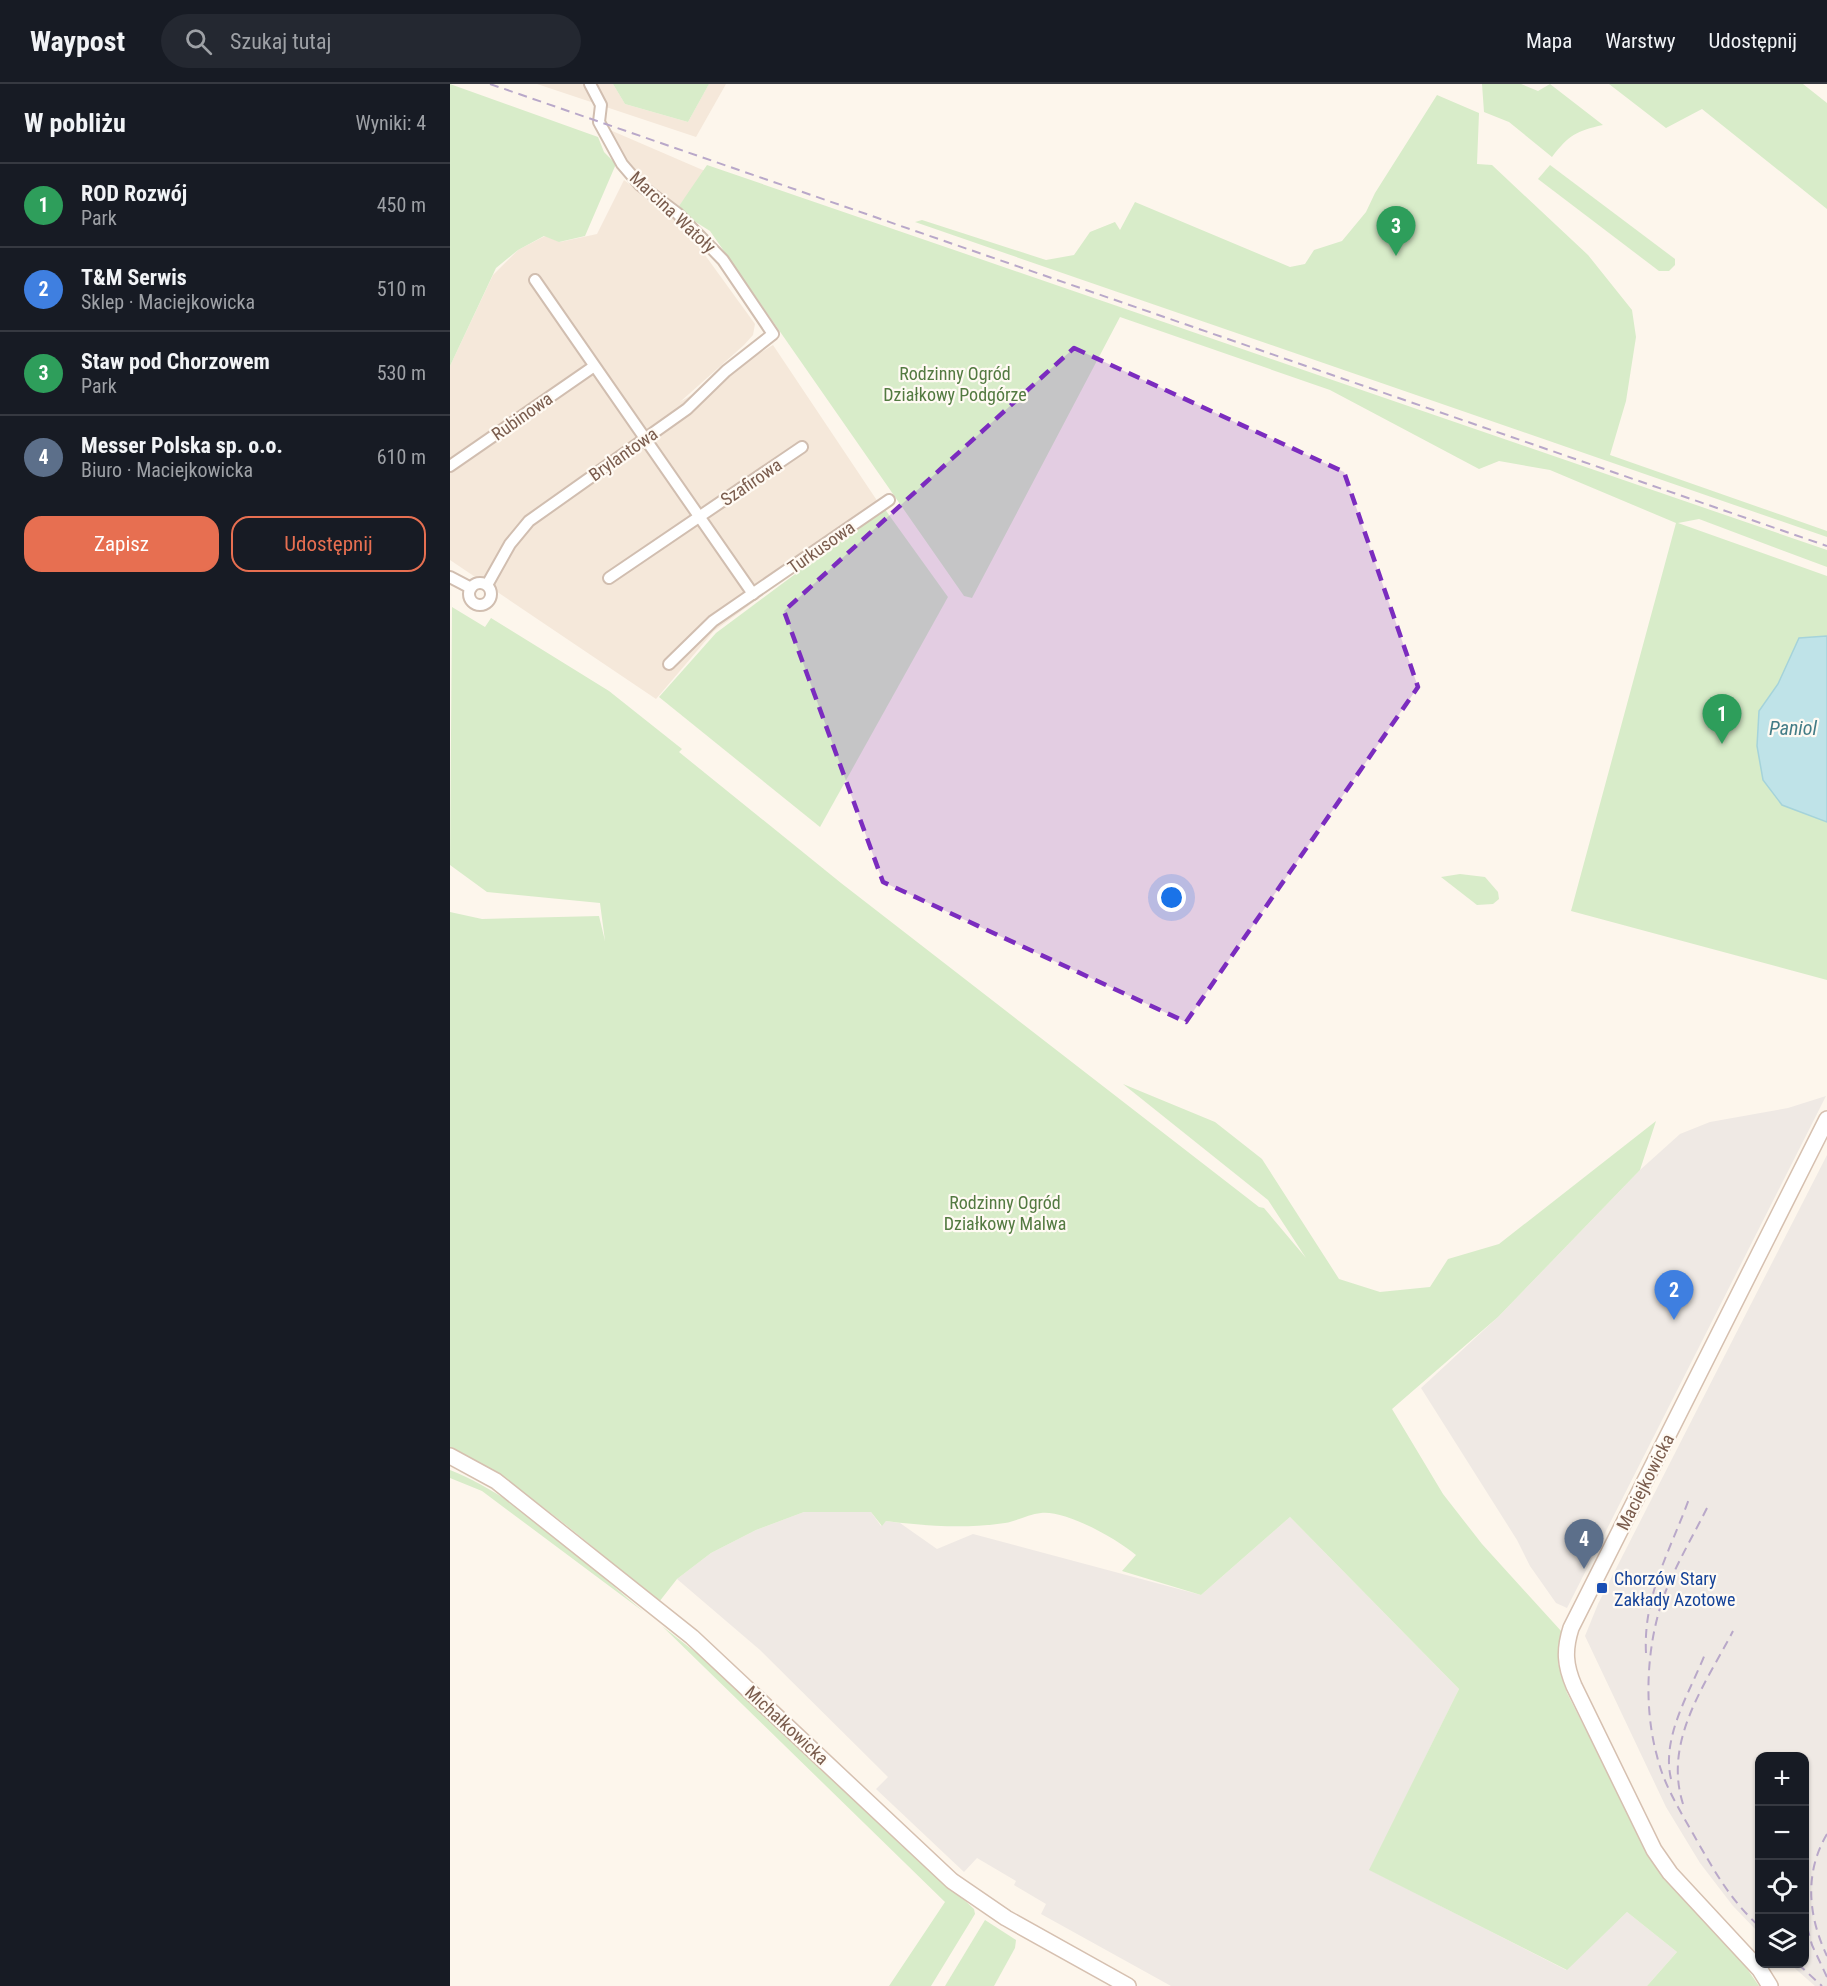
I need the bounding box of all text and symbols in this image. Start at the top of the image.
search box [161,14,581,68]
text: Waypost [30,25,125,58]
icon: search [182,25,215,58]
text: Szukaj tutaj [230,29,331,54]
text: Mapa [1526,29,1572,53]
text: Warstwy [1605,29,1676,53]
text: Udostępnij [1709,29,1797,53]
text: W pobliżu [24,108,126,138]
text: Wyniki: 4 [355,111,426,135]
street label: Marcina Watoły [626,167,721,257]
text: ROD Rozwój [81,181,187,206]
text: 1 [38,193,49,217]
text: 450 m [377,193,426,217]
text: Park [81,206,117,230]
pin: 3 [1376,206,1416,256]
text: T&M Serwis [81,265,187,290]
text: 2 [38,277,49,301]
text: 510 m [377,277,426,301]
text: Sklep · Maciejkowicka [81,290,255,314]
text: Staw pod Chorzowem [81,349,270,374]
text: 3 [38,361,49,385]
text: 530 m [377,361,426,385]
park label: Rodzinny Ogród Działkowy Podgórze [883,363,1027,405]
text: Park [81,374,117,398]
street label: Rubinowa [488,388,556,444]
street label: Brylantowa [585,423,661,485]
text: Messer Polska sp. o.o. [81,433,283,458]
text: 4 [38,445,49,469]
text: 610 m [377,445,426,469]
street label: Szafirowa [716,454,786,510]
text: Biuro · Maciejkowicka [81,458,253,482]
button: Zapisz [24,516,219,572]
button: Udostępnij [231,516,426,572]
street label: Turkusowa [783,516,859,578]
pin: 1 [1702,694,1742,744]
water label: Paniol [1769,716,1818,740]
your location [1157,883,1186,912]
park label: Rodzinny Ogród Działkowy Malwa [944,1192,1066,1234]
pin: 2 [1654,1270,1694,1320]
street label: Maciejkowicka [1612,1430,1678,1534]
pin: 4 [1564,1520,1604,1569]
place label: Chorzów Stary Zakłady Azotowe [1614,1568,1735,1610]
marker: Chorzów Stary Zakłady Azotowe [1595,1581,1609,1595]
street label: Michałkowicka [741,1681,833,1769]
map controls [1755,1752,1809,1968]
button: + [1755,1752,1809,1806]
button: − [1755,1806,1809,1860]
button: locate [1755,1860,1809,1914]
button: layers [1755,1914,1809,1968]

